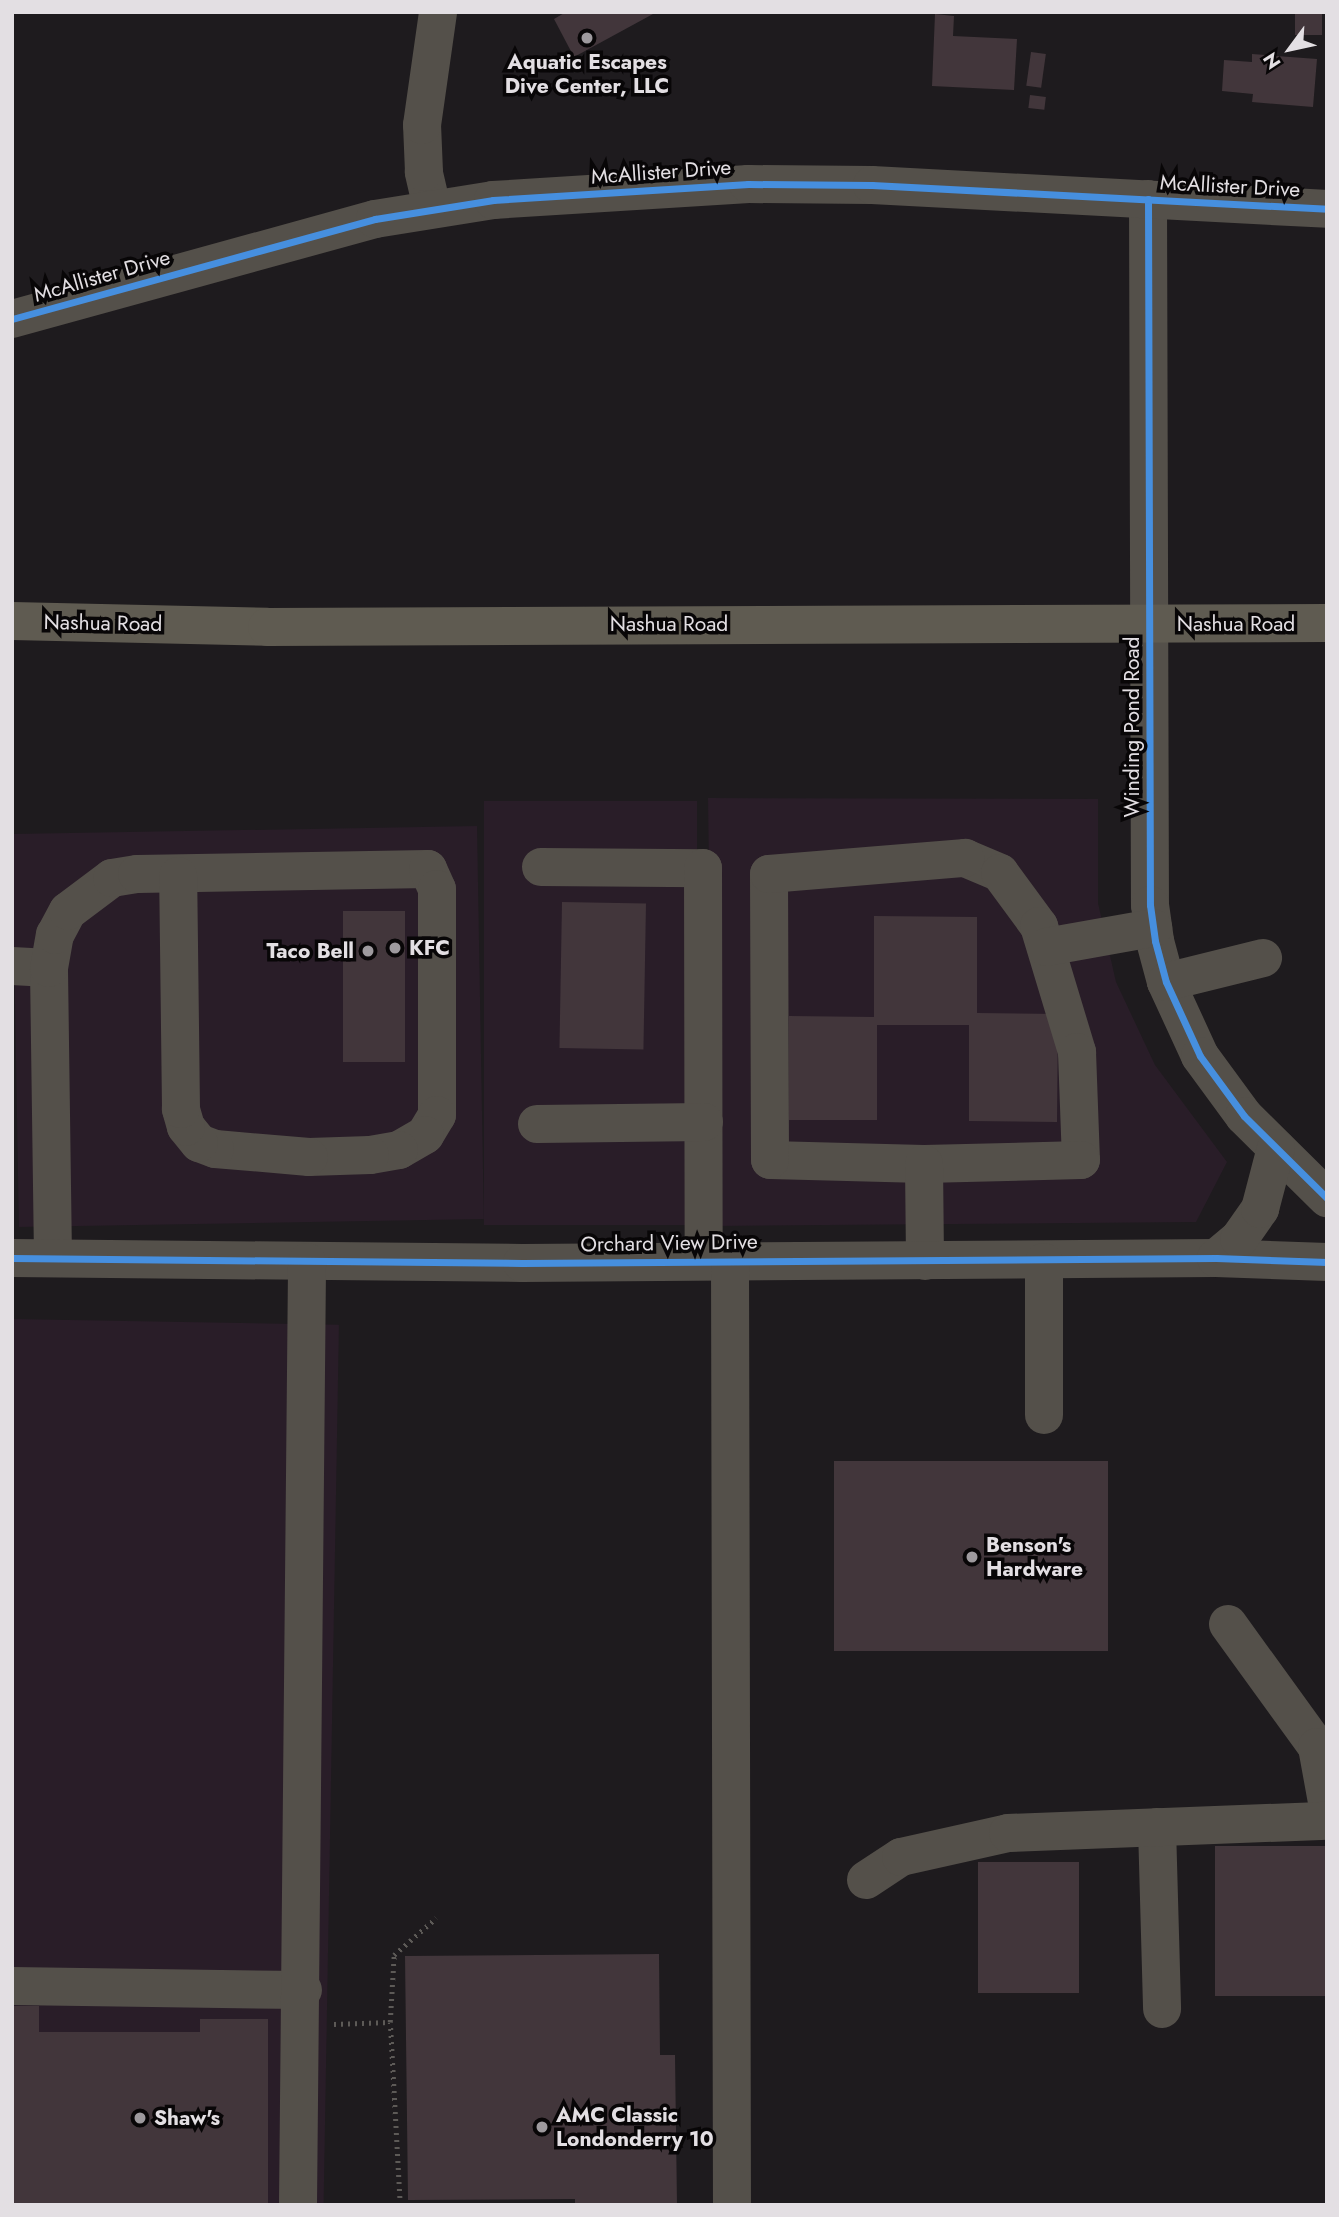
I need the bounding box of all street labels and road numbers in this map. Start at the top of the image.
street label: McAllister Drive [590,155,732,189]
street label: McAllister Drive [1159,170,1301,202]
street label: McAllister Drive [31,245,173,307]
street label: Nashua Road [43,609,163,637]
street label: Nashua Road [610,611,728,637]
street label: Nashua Road [1177,611,1295,637]
street label: Winding Pond Road [1119,637,1145,817]
street label: Orchard View Drive [580,1229,758,1257]

